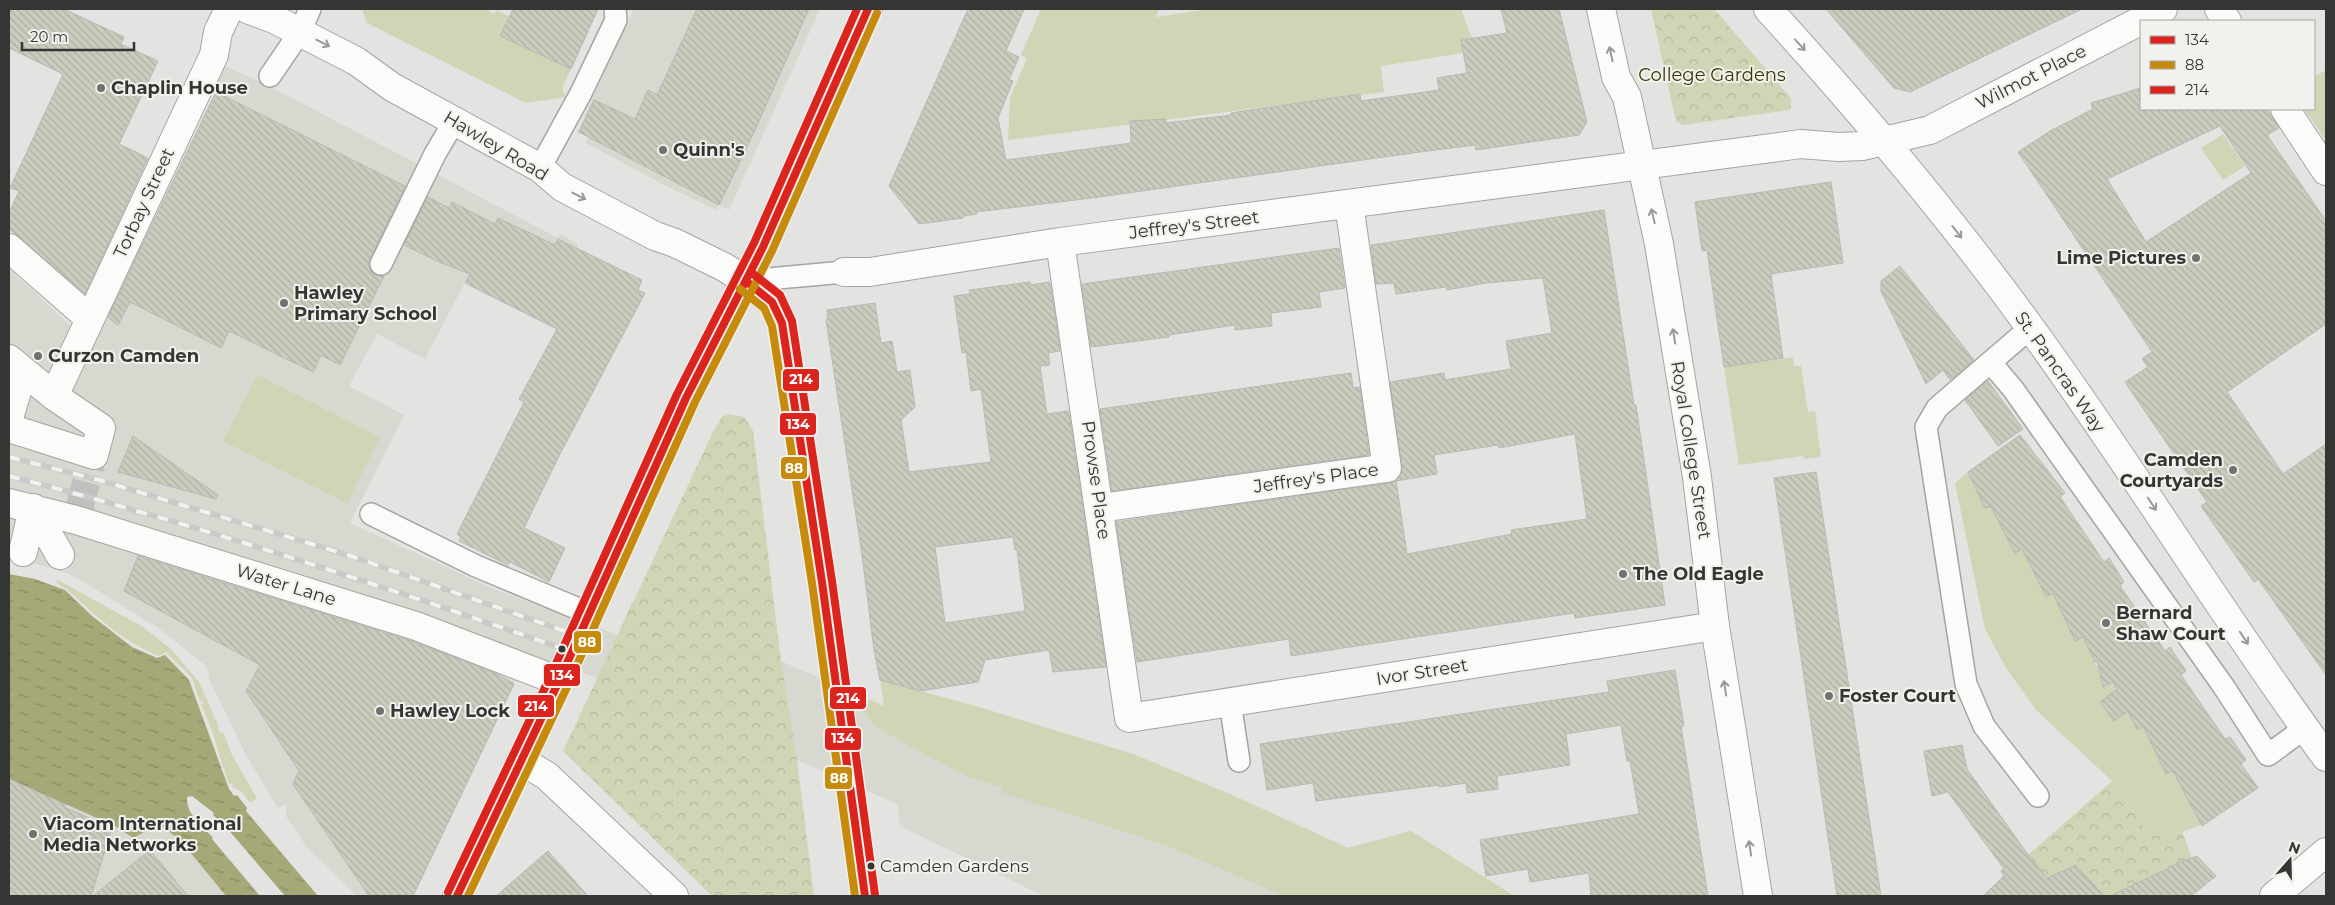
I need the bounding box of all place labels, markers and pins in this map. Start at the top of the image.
place label: Chaplin House [111,77,248,99]
marker: Chaplin House [95,82,107,94]
place label: Quinn's [673,139,745,161]
marker: Quinn's [657,144,669,156]
place label: Lime Pictures [2056,247,2186,269]
marker: Lime Pictures [2190,252,2202,264]
place label: Hawley Primary School [294,282,437,325]
marker: Hawley Primary School [278,297,290,309]
place label: Curzon Camden [48,345,199,367]
marker: Curzon Camden [32,350,44,362]
place label: Camden Courtyards [2120,449,2223,492]
marker: Camden Courtyards [2227,464,2239,476]
place label: The Old Eagle [1633,563,1764,585]
marker: The Old Eagle [1617,568,1629,580]
place label: Bernard Shaw Court [2116,602,2226,645]
marker: Bernard Shaw Court [2100,617,2112,629]
unlabelled marker [557,644,567,654]
place label: Foster Court [1839,685,1956,707]
marker: Foster Court [1823,690,1835,702]
place label: Hawley Lock [390,700,510,722]
marker: Hawley Lock [374,705,386,717]
place label: Viacom International Media Networks [42,813,242,856]
marker: Viacom International Media Networks [27,828,39,840]
place label: Camden Gardens [880,856,1029,876]
marker: Camden Gardens [866,861,876,871]

